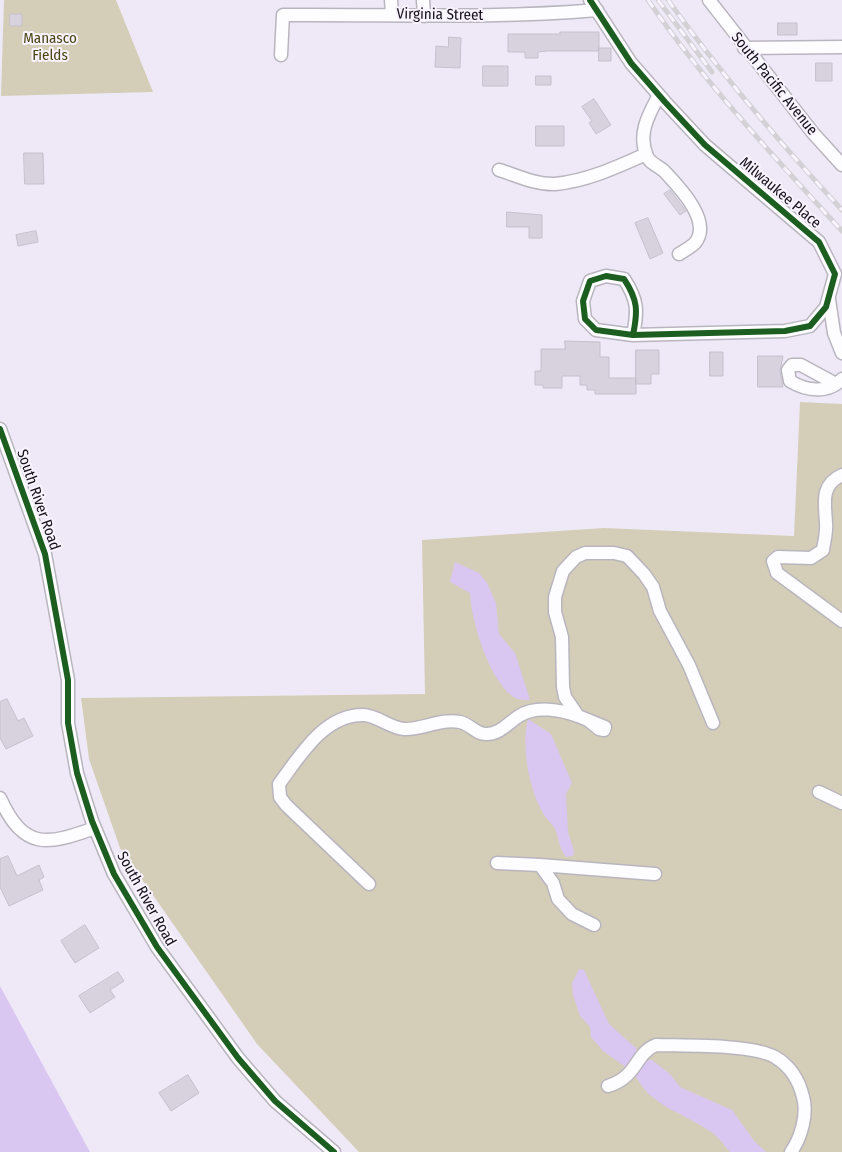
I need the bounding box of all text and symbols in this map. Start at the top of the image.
street label: Virginia Street [396,5,484,25]
street label: South Pacific Avenue [727,29,821,139]
park label: Manasco Fields [23,30,77,65]
street label: Milwaukee Place [736,154,824,232]
street label: South River Road [12,447,64,553]
street label: South River Road [113,849,179,949]

